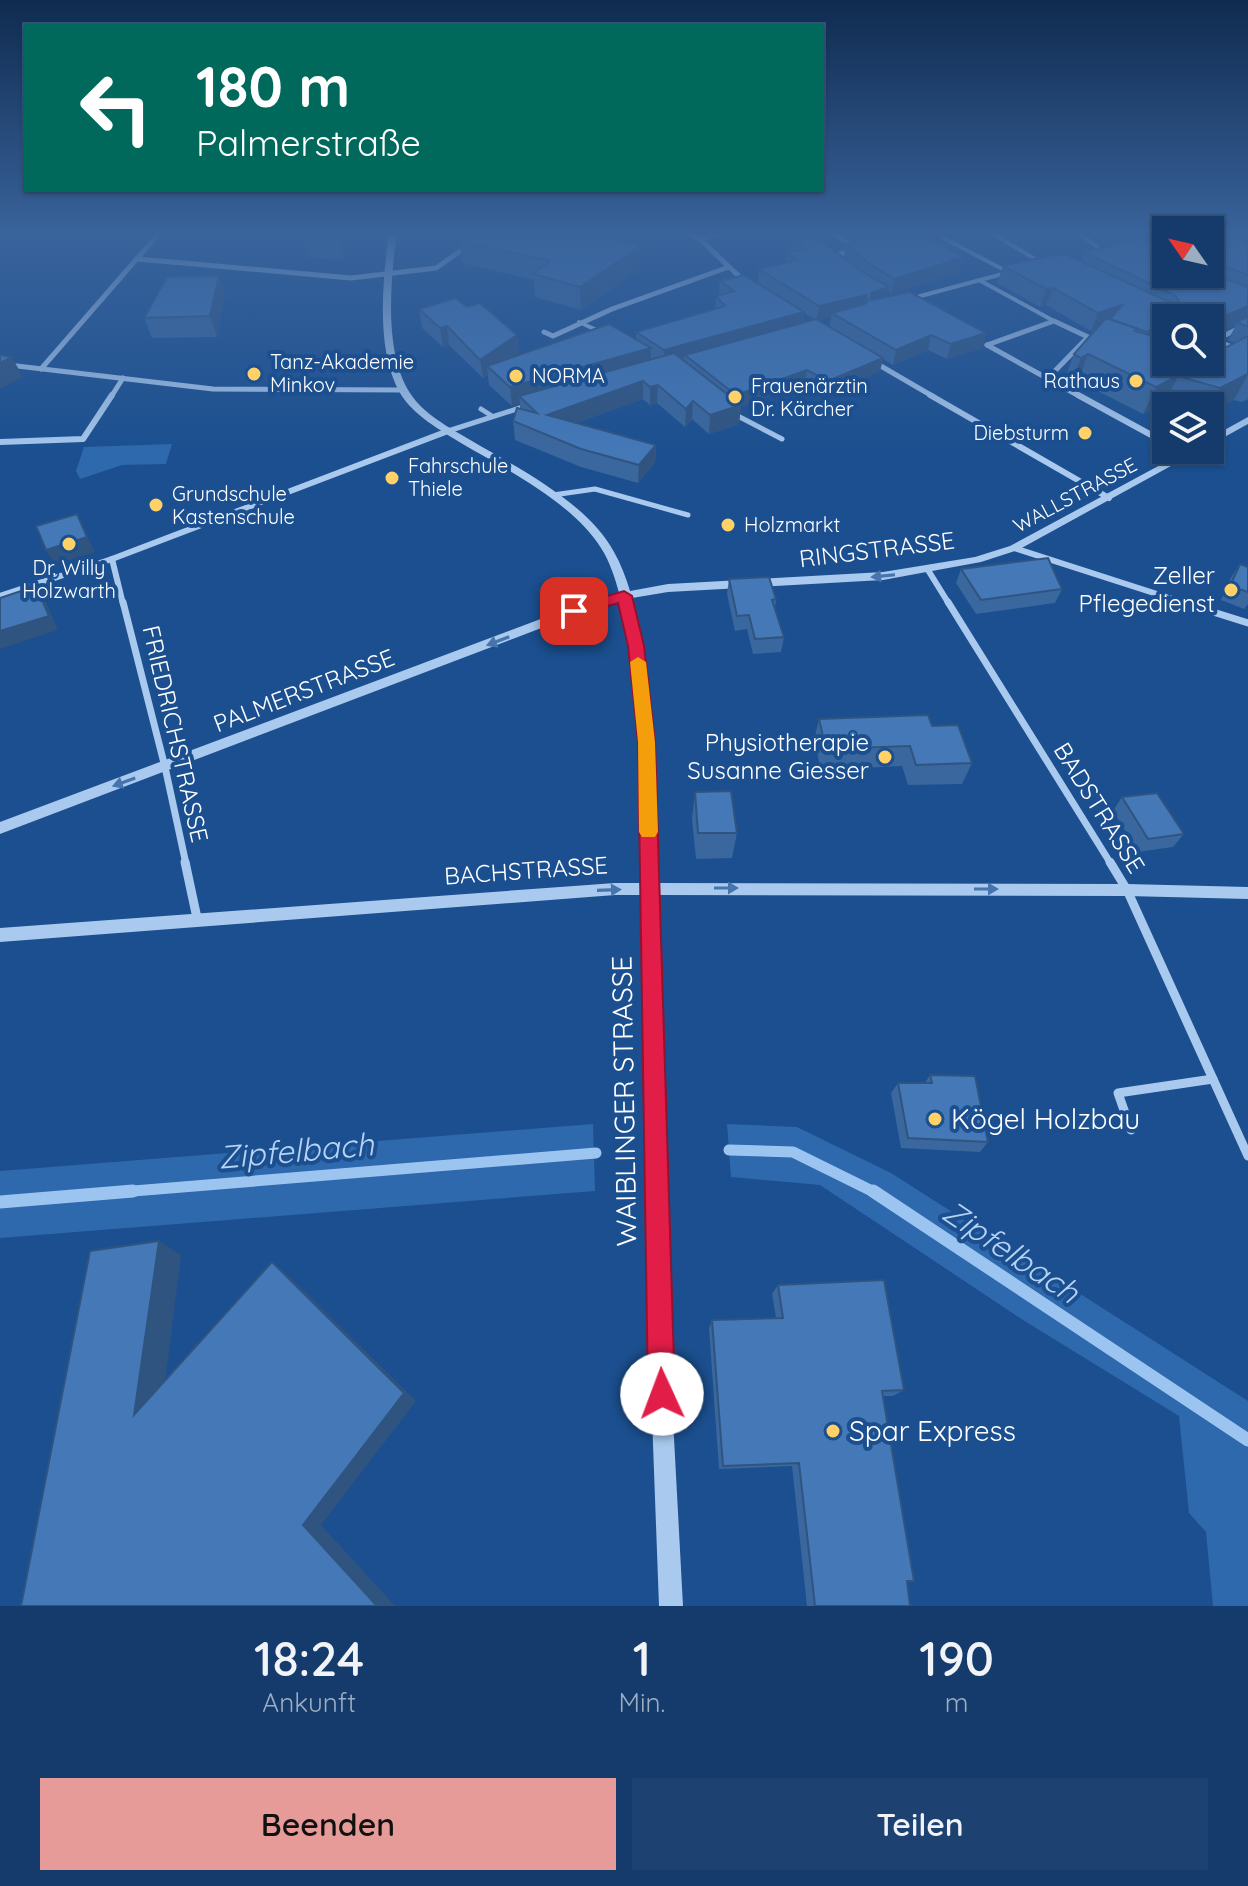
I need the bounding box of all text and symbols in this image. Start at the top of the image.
text: 180 m [196,51,350,121]
icon: left [64,56,168,160]
text: Palmerstraße [196,120,421,165]
north arrow [1152,216,1224,288]
map controls [1152,216,1224,464]
button: search [1152,304,1224,376]
place label: Tanz-Akademie Minkov [270,349,414,397]
place label: NORMA [532,363,605,388]
marker: Tanz-Akademie Minkov [245,365,263,383]
marker: NORMA [507,367,525,385]
place label: Rathaus [1044,368,1120,393]
marker: Rathaus [1127,372,1145,390]
place label: Frauenärztin Dr. Kärcher [751,373,868,421]
marker: Frauenärztin Dr. Kärcher [726,388,744,406]
button: layers [1152,392,1224,464]
place label: Diebsturm [973,420,1069,445]
marker: Diebsturm [1076,424,1094,442]
street label: WALLSTRASSE [1009,451,1141,538]
place label: Fahrschule Thiele [408,453,508,501]
marker: Fahrschule Thiele [383,469,401,487]
place label: Grundschule Kastenschule [172,481,295,529]
marker: Grundschule Kastenschule [147,496,165,514]
place label: Holzmarkt [744,512,840,537]
marker: Holzmarkt [719,516,737,534]
street label: RINGSTRASSE [797,525,956,573]
marker: Dr. Willy Holzwarth [60,535,78,553]
place label: Dr. Willy Holzwarth [22,555,116,603]
place label: Zeller Pflegedienst [1079,560,1215,618]
one-way arrow [871,569,896,582]
pin [540,577,608,645]
marker: Zeller Pflegedienst [1222,581,1240,599]
icon: arrive [552,589,596,633]
street label: FRIEDRICHSTRASSE [136,622,216,845]
one-way arrow [486,635,510,648]
street label: PALMERSTRASSE [209,642,398,738]
place label: Physiotherapie Susanne Giesser [687,727,869,785]
street label: BADSTRASSE [1048,737,1152,878]
marker: Physiotherapie Susanne Giesser [876,748,894,766]
one-way arrow [112,776,136,789]
street label: BACHSTRASSE [443,849,609,891]
one-way arrow [714,882,739,894]
one-way arrow [597,883,623,896]
one-way arrow [974,883,999,895]
street label: WAIBLINGER STRASSE [603,955,644,1247]
place label: Kögel Holzbau [951,1101,1140,1136]
marker: Kögel Holzbau [926,1110,944,1128]
water label: Zipfelbach [216,1123,376,1177]
water label: Zipfelbach [936,1191,1088,1312]
position arrow [620,1352,704,1436]
place label: Spar Express [849,1413,1016,1448]
marker: Spar Express [824,1422,842,1440]
text: 18:24 [254,1628,364,1688]
text: 1 [633,1628,651,1688]
text: 190 [919,1628,994,1688]
text: Ankunft [262,1686,356,1719]
text: Min. [618,1686,665,1719]
text: m [945,1686,968,1719]
button: Beenden [40,1778,616,1870]
button: Teilen [632,1778,1208,1870]

